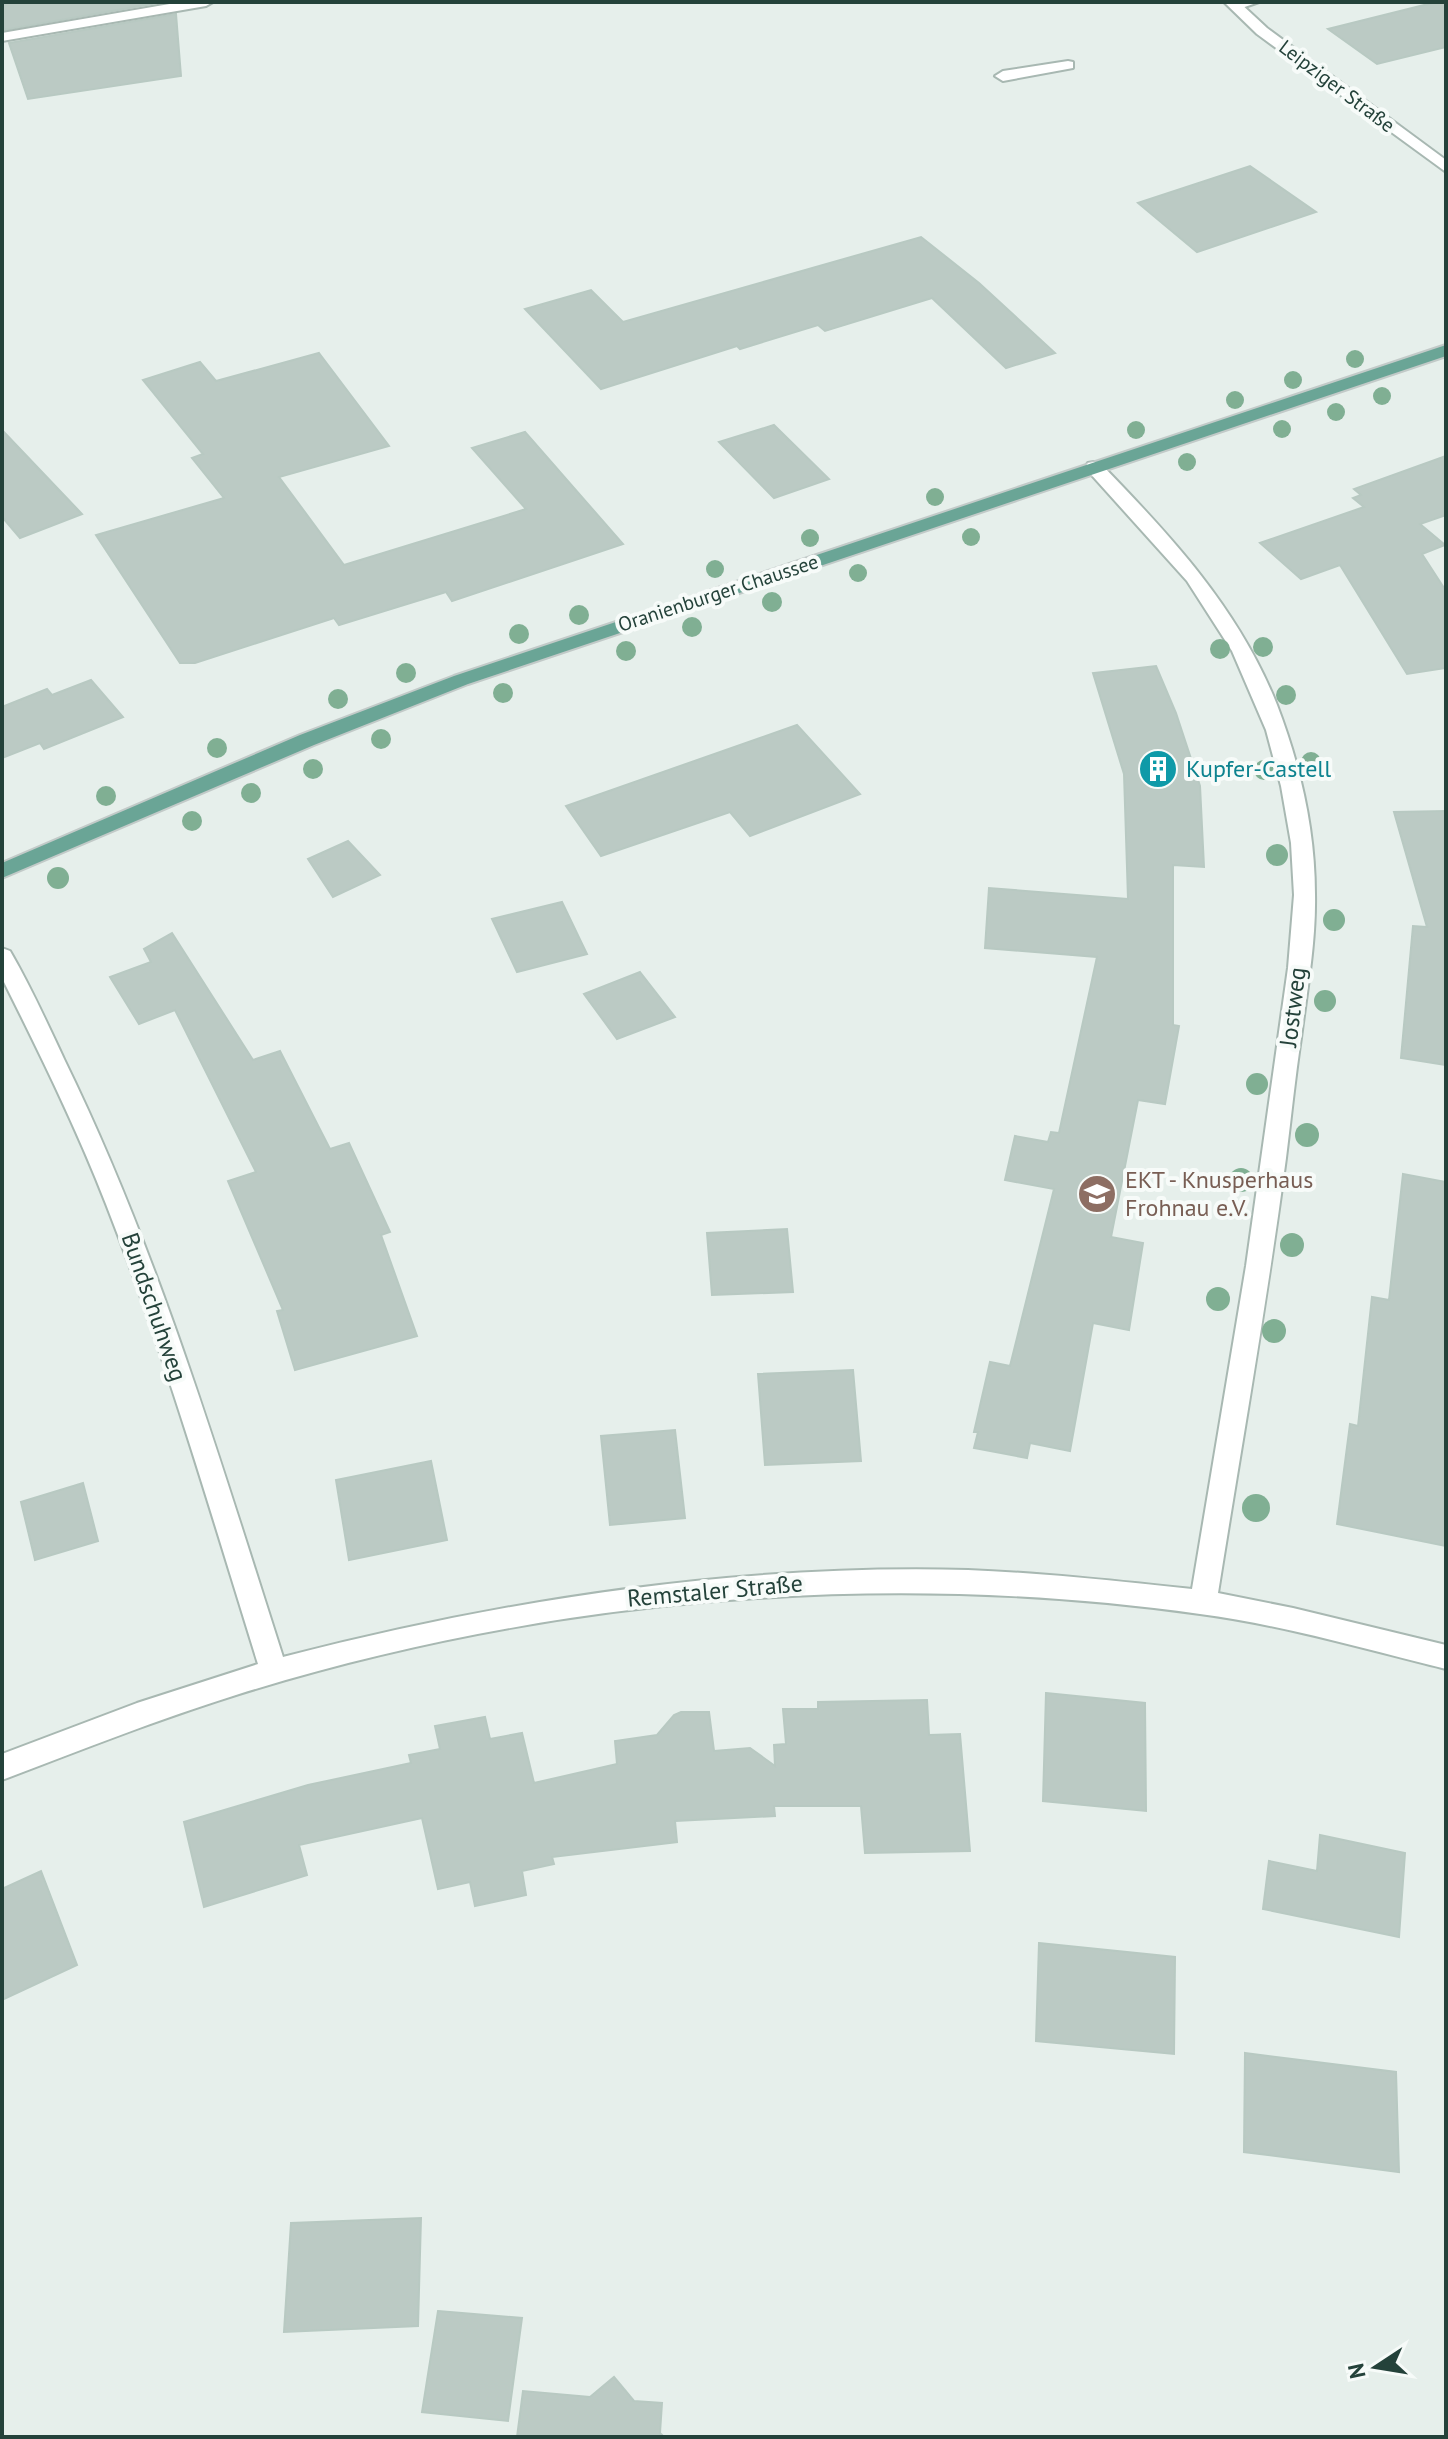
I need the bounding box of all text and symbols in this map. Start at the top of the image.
street label: Leipziger Straße [1274,34,1400,138]
street label: Oranienburger Chaussee [614,548,822,638]
building icon: Kupfer-Castell [1137,748,1179,790]
place label: Kupfer-Castell [1186,753,1331,784]
street label: Jostweg [1272,965,1313,1050]
place label: EKT - Knusperhaus Frohnau e.V. [1125,1164,1313,1223]
school or university icon: EKT - Knusperhaus Frohnau e.V. [1076,1173,1118,1215]
street label: Bundschuhweg [115,1228,194,1385]
street label: Remstaler Straße [626,1567,804,1614]
north arrow [1336,2327,1416,2407]
text: N [1341,2361,1372,2381]

